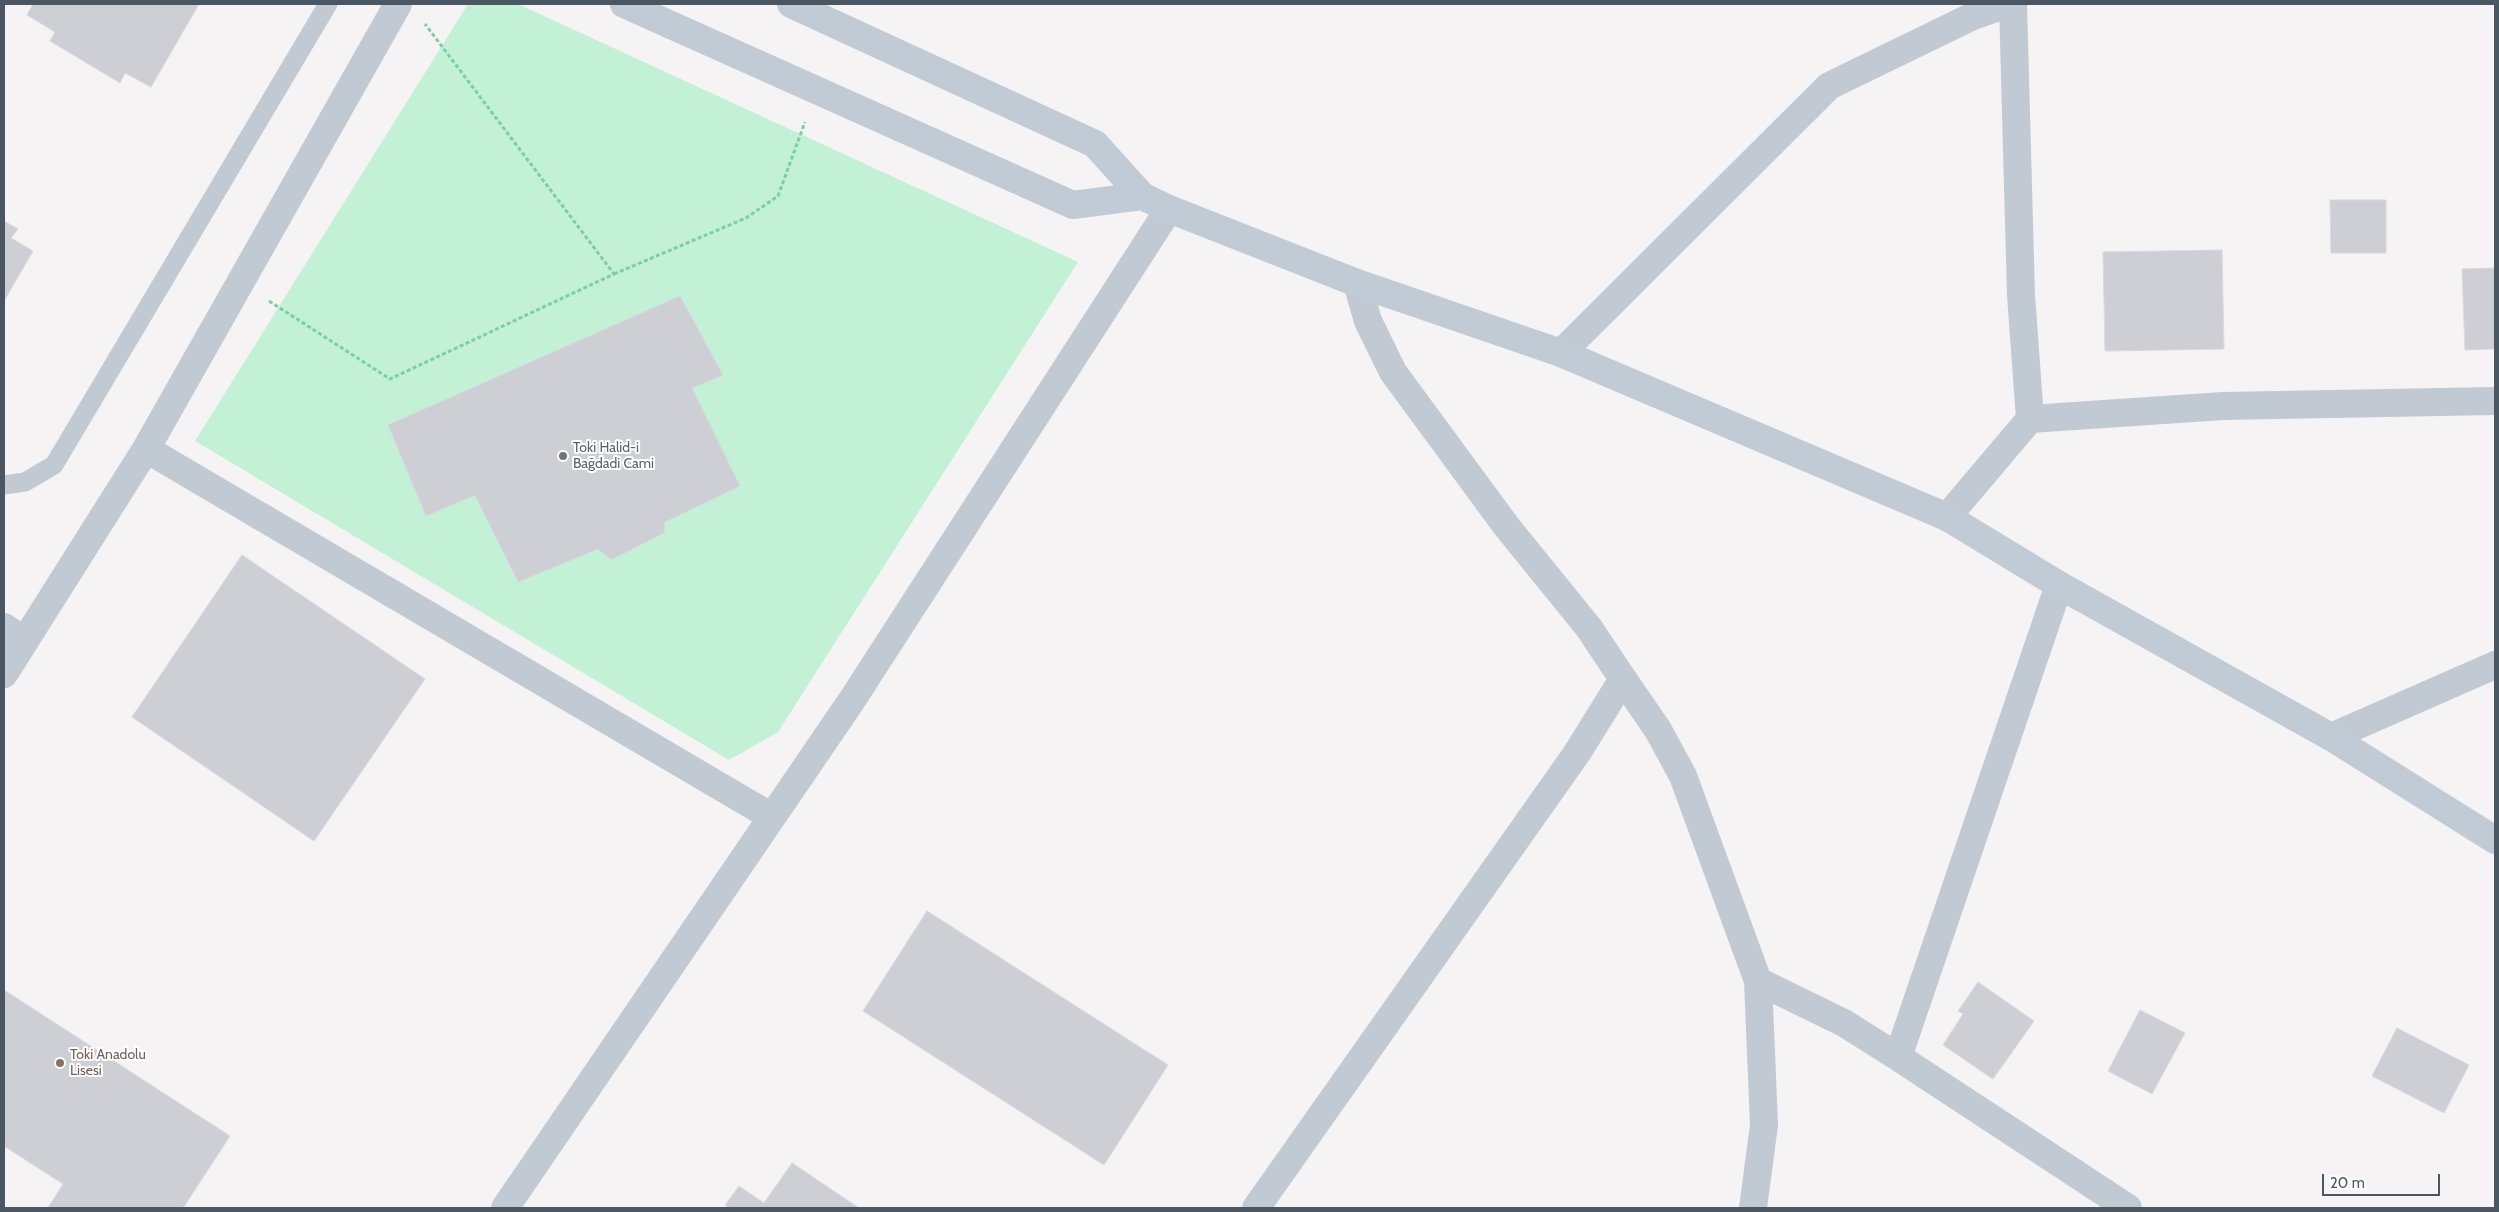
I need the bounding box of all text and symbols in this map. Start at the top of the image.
place label: Toki Halid-i Bağdadi Cami [573,440,654,472]
marker: Toki Halid-i Bağdadi Cami [557,450,569,462]
place label: Toki Anadolu Lisesi [70,1047,146,1080]
marker: Toki Anadolu Lisesi [54,1057,66,1069]
scale bar [2324,1164,2442,1196]
text: 20 m [2330,1174,2365,1192]

